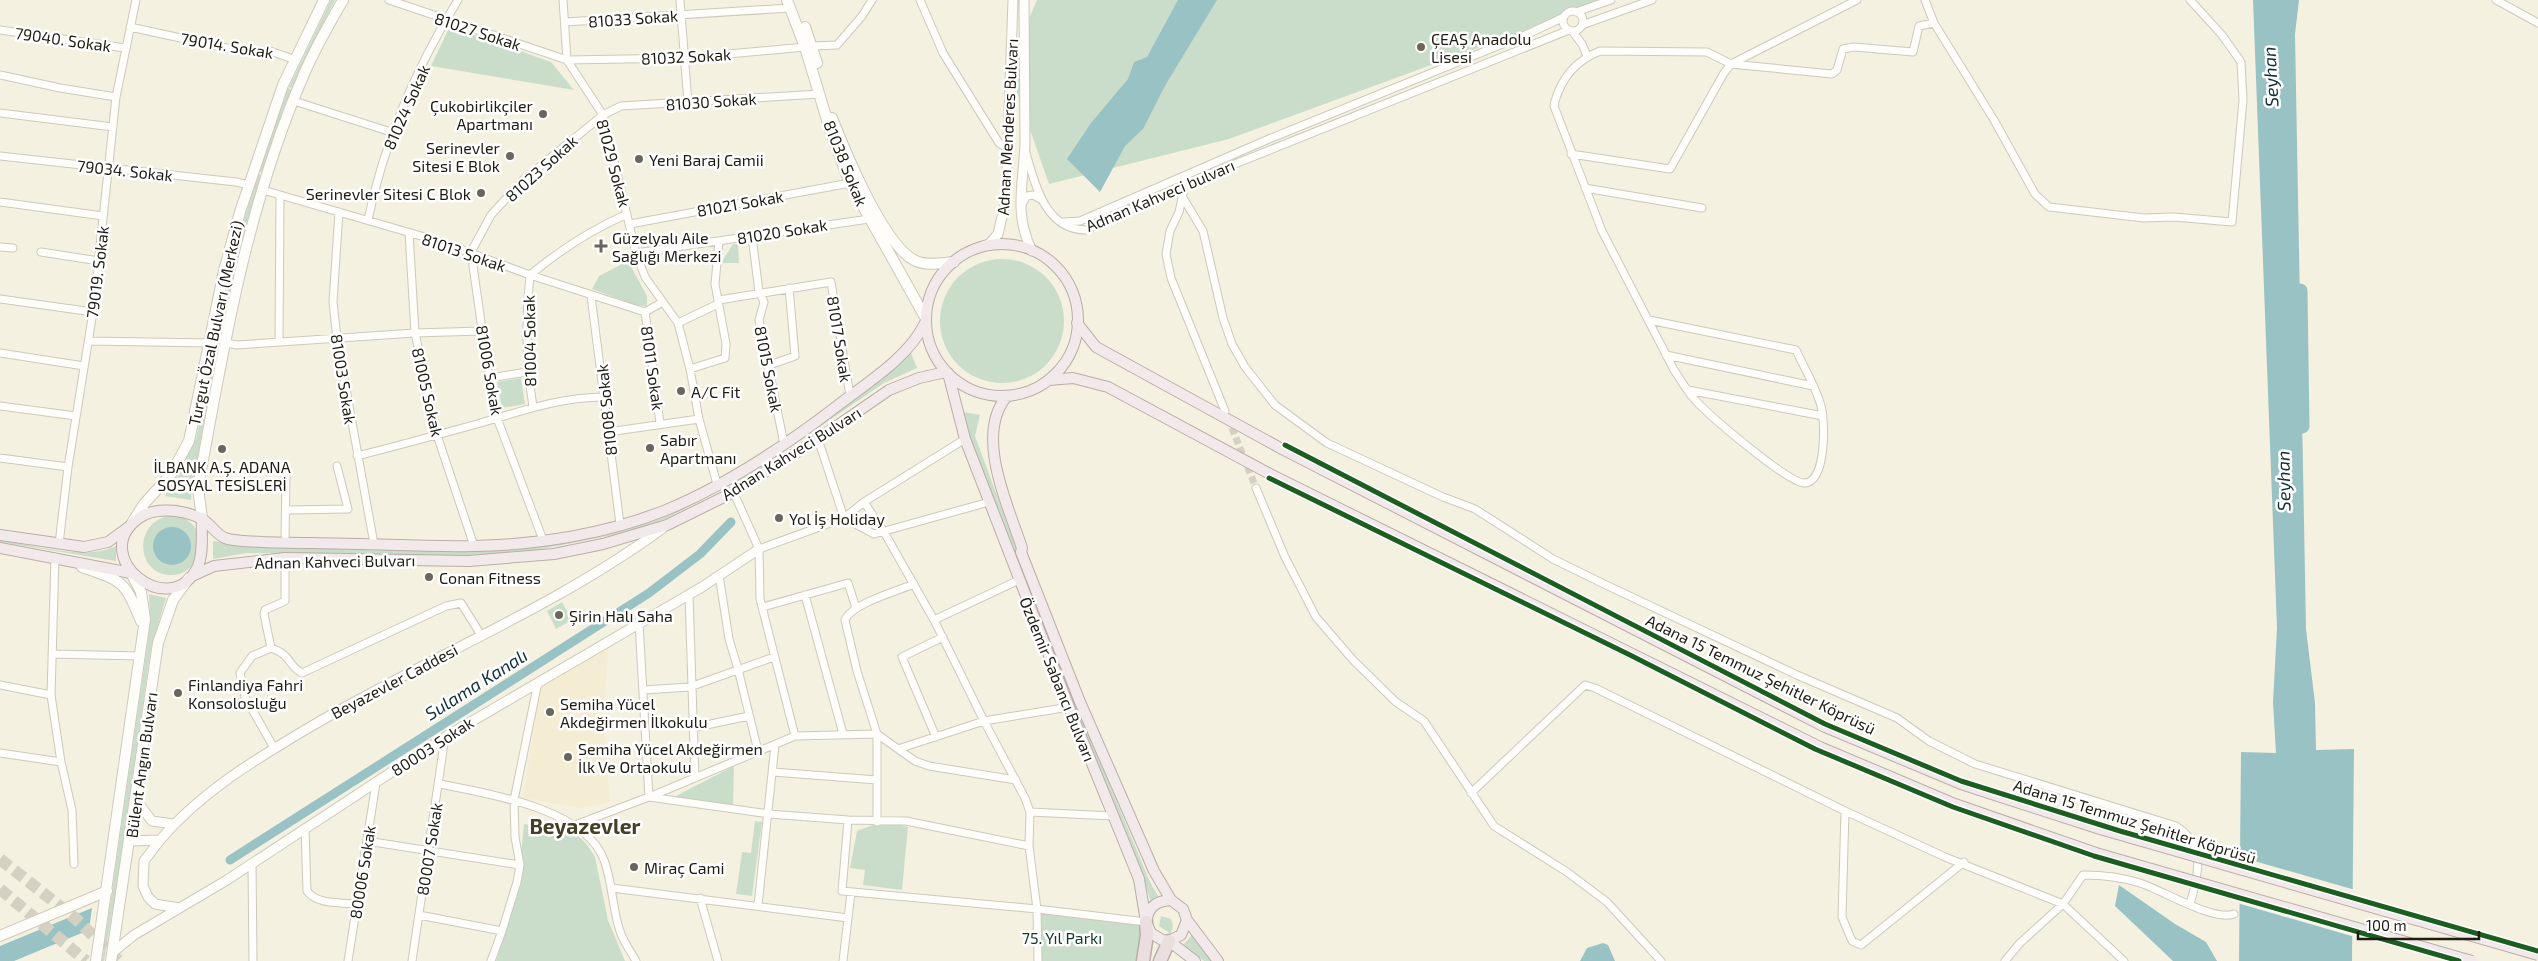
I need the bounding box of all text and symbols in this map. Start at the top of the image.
street label: 81033 Sokak [587,5,679,31]
street label: 81027 Sokak [432,8,524,54]
street label: 79040. Sokak [14,23,112,55]
street label: 79014. Sokak [179,28,275,62]
place label: ÇEAŞ Anadolu Lisesi [1431,29,1531,66]
street label: Adnan Menderes Bulvarı [993,38,1021,216]
marker: ÇEAŞ Anadolu Lisesi [1415,41,1427,53]
street label: 81032 Sokak [640,44,732,68]
water label: Seyhan [2257,46,2283,108]
street label: 81024 Sokak [379,61,433,153]
street label: 81030 Sokak [665,88,757,114]
place label: Çukobirlikçiler Apartmanı [430,96,534,133]
marker: Çukobirlikçiler Apartmanı [537,108,549,120]
street label: 81029 Sokak [593,117,635,209]
street label: 81038 Sokak [820,117,872,209]
street label: 81023 Sokak [501,131,581,205]
place label: Serinevler Sitesi E Blok [412,138,501,175]
marker: Serinevler Sitesi E Blok [504,150,516,162]
place label: Yeni Baraj Camii [649,150,764,170]
marker: Yeni Baraj Camii [633,153,645,165]
street label: Adnan Kahveci bulvarı [1083,155,1237,235]
street label: 79034. Sokak [76,156,174,184]
place label: Serinevler Sitesi C Blok [306,184,471,203]
street label: 81021 Sokak [695,186,785,220]
marker: Serinevler Sitesi C Blok [475,187,487,199]
street label: 81020 Sokak [736,214,828,248]
street label: Turgut Özal Bulvarı (Merkezi) [184,219,246,427]
street label: 79019. Sokak [82,225,112,319]
place label: Güzelyalı Aile Sağlığı Merkezi [612,228,722,265]
street label: 81013 Sokak [419,229,509,275]
marker: Güzelyalı Aile Sağlığı Merkezi [594,239,608,253]
street label: 81004 Sokak [519,295,539,387]
street label: 81017 Sokak [824,295,856,383]
street label: 81006 Sokak [473,323,507,417]
street label: 81015 Sokak [751,324,787,414]
street label: 81011 Sokak [638,325,668,411]
street label: 81003 Sokak [328,333,360,425]
street label: 81005 Sokak [409,346,447,438]
street label: 81008 Sokak [592,363,620,457]
place label: A/C Fit [691,382,740,401]
marker: A/C Fit [675,385,687,397]
street label: Adnan Kahveci Bulvarı [718,402,864,504]
place label: Sabır Apartmanı [660,430,737,467]
marker: Sabır Apartmanı [644,442,656,454]
marker: İLBANK A.Ş. ADANA SOSYAL TESİSLERİ [216,443,228,455]
water label: Seyhan [2271,451,2295,511]
place label: İLBANK A.Ş. ADANA SOSYAL TESİSLERİ [153,457,291,494]
place label: Yol İş Holiday [789,509,885,529]
marker: Yol İş Holiday [773,512,785,524]
street label: Adnan Kahveci Bulvarı [254,550,416,572]
place label: Conan Fitness [439,568,541,587]
marker: Conan Fitness [423,571,435,583]
street label: Özdemir Sabancı Bulvarı [1016,594,1100,764]
place label: Şirin Halı Saha [569,606,673,626]
marker: Şirin Halı Saha [553,609,565,621]
street label: Adana 15 Temmuz Şehitler Köprüsü [1643,610,1879,739]
street label: Beyazevler Caddesi [327,640,461,722]
water label: Sulama Kanalı [421,644,531,724]
place label: Finlandiya Fahri Konsolosluğu [188,675,303,712]
marker: Finlandiya Fahri Konsolosluğu [172,687,184,699]
street label: Bülent Angın Bulvarı [121,691,161,839]
place label: Semiha Yücel Akdeğirmen İlkokulu [560,694,708,731]
marker: Semiha Yücel Akdeğirmen İlkokulu [544,706,556,718]
street label: 80003 Sokak [387,712,477,780]
place label: Semiha Yücel Akdeğirmen İlk Ve Ortaokulu [578,739,763,776]
marker: Semiha Yücel Akdeğirmen İlk Ve Ortaokulu [562,751,574,763]
street label: Adana 15 Temmuz Şehitler Köprüsü [2011,775,2259,868]
street label: 80007 Sokak [412,801,446,897]
district label: Beyazevler [529,813,641,839]
street label: 80006 Sokak [345,824,379,920]
place label: Miraç Cami [644,858,724,878]
marker: Miraç Cami [628,861,640,873]
scale bar [2358,908,2479,940]
text: 100 m [2366,916,2407,934]
park label: 75. Yıl Parkı [1022,928,1102,947]

